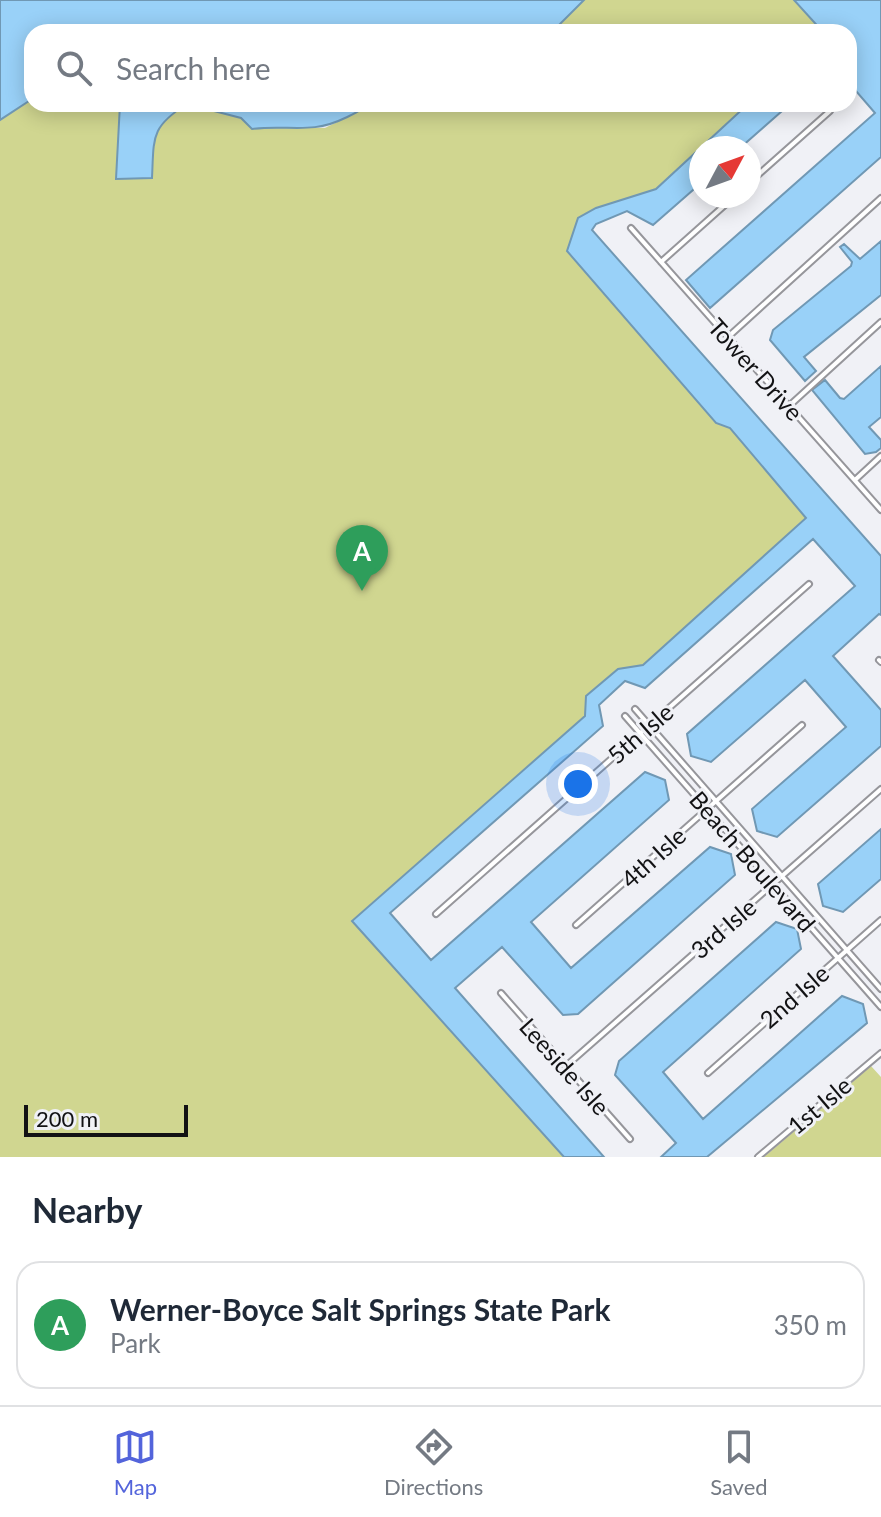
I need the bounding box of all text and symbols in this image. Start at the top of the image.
search box [24,24,857,112]
icon: search [52,46,96,90]
text: Search here [116,50,271,86]
north arrow [689,136,761,208]
street label: Tower Drive [703,312,809,426]
pin: A [336,525,388,591]
street label: 5th Isle [601,697,679,769]
your location [558,764,598,804]
street label: Beach Boulevard [684,785,822,937]
street label: 4th Isle [615,820,691,894]
street label: 3rd Isle [684,892,762,964]
street label: 2nd Isle [754,958,834,1034]
street label: Leeside Isle [514,1012,616,1120]
street label: 1st Isle [781,1070,857,1140]
scale bar [24,1101,188,1137]
text: 200 m [36,1105,98,1132]
text: Nearby [32,1189,143,1230]
text: Werner-Boyce Salt Springs State Park [110,1291,611,1327]
text: A [51,1309,69,1341]
text: 350 m [774,1309,847,1341]
text: Park [110,1327,161,1359]
tab: Map [113,1425,157,1500]
tab: Directions [384,1425,483,1500]
tab: Saved [710,1425,768,1500]

